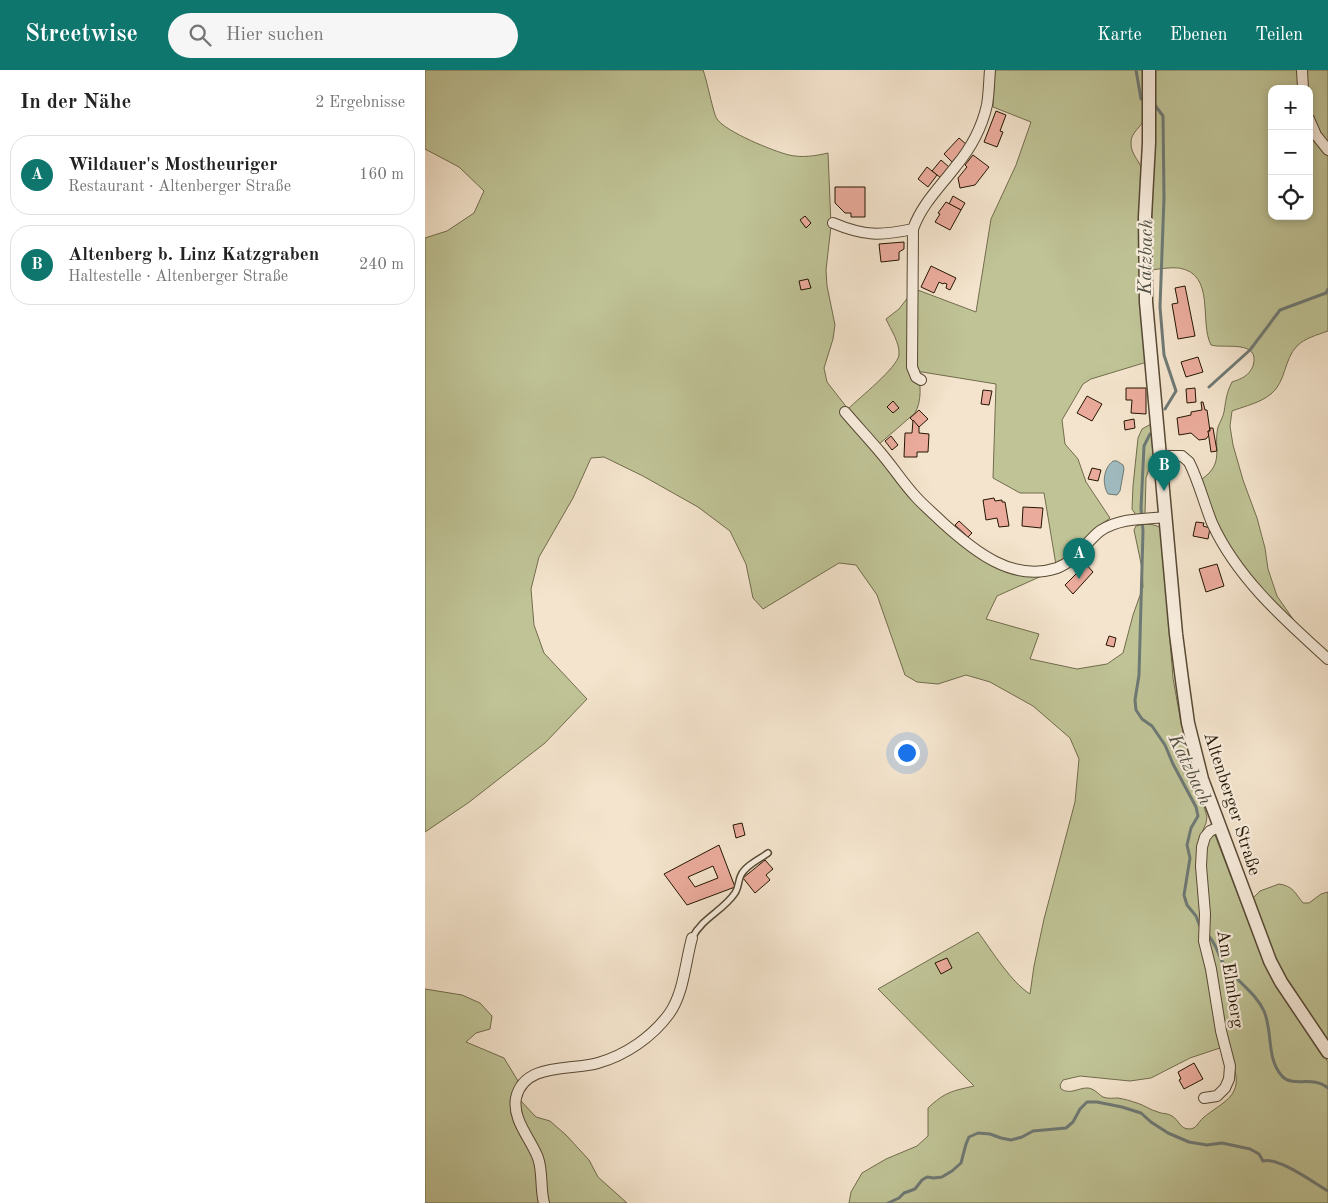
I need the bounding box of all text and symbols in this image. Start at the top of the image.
search box [168,13,518,58]
icon: search [186,21,214,49]
text: Streetwise [25,23,138,47]
text: Hier suchen [226,26,324,45]
text: Karte [1097,26,1142,44]
text: Ebenen [1170,26,1227,44]
text: Teilen [1255,26,1303,44]
map controls [1268,85,1313,220]
button: + [1268,85,1313,130]
text: In der Nähe [20,92,131,113]
text: 2 Ergebnisse [315,95,405,111]
button: − [1268,130,1313,175]
text: Wildauer's Mostheuriger [68,156,278,175]
text: A [31,167,43,183]
text: 160 m [359,167,404,183]
button: locate [1268,175,1313,220]
text: Restaurant · Altenberger Straße [68,179,291,195]
water label: Katzbach [1137,219,1157,296]
text: Altenberg b. Linz Katzgraben [68,246,319,265]
text: B [31,257,43,273]
text: 240 m [359,257,404,273]
text: Haltestelle · Altenberger Straße [68,269,288,285]
pin: B [1148,450,1180,491]
pin: A [1063,538,1095,579]
street label: Altenberger Straße [1200,730,1264,878]
water label: Katzbach [1163,731,1214,809]
your location [894,740,920,766]
street label: Am Elmberg [1213,929,1247,1030]

